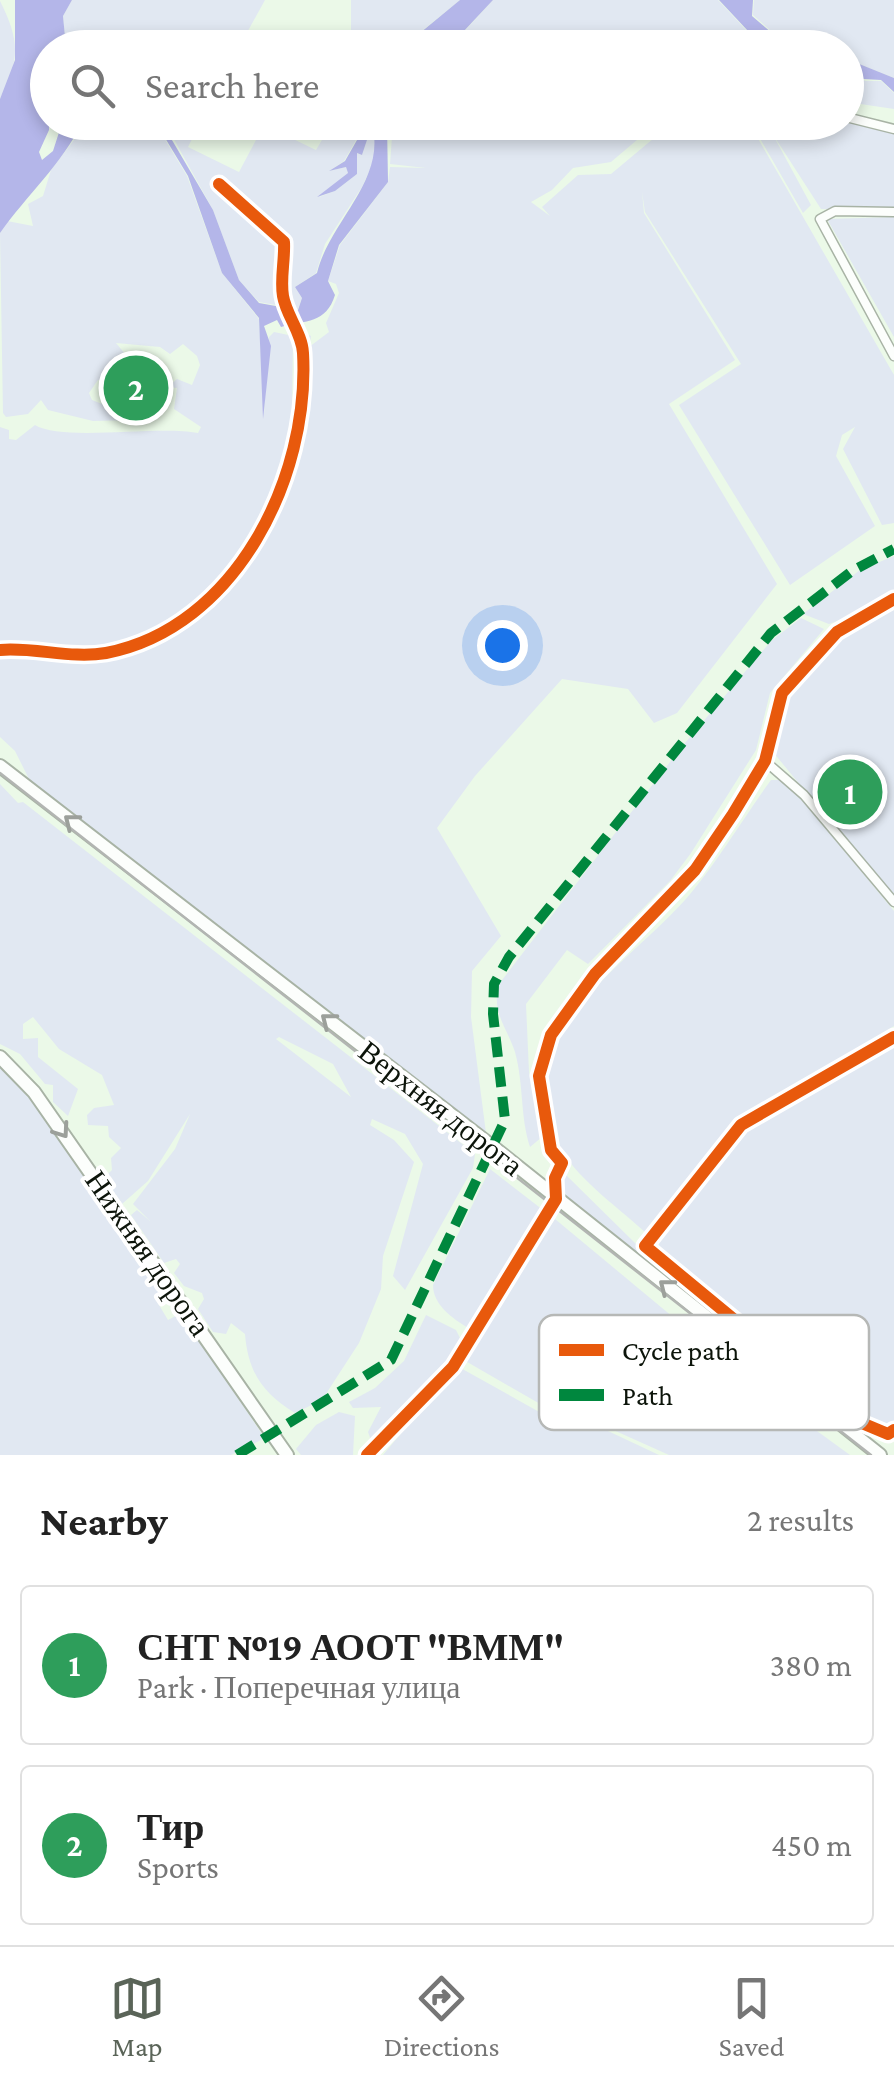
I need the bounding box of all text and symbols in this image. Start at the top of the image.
search box [30,30,864,140]
icon: search [65,58,120,113]
text: Search here [145,64,319,106]
pin: 2 [104,350,168,426]
your location [477,620,528,671]
pin: 1 [818,754,882,830]
one-way arrow [65,815,83,833]
one-way arrow [322,1014,340,1032]
street label: Верхняя дорога [353,1034,529,1182]
one-way arrow [50,1120,69,1139]
street label: Нижняя дорога [79,1164,217,1342]
one-way arrow [659,1281,677,1298]
legend [539,1315,869,1430]
text: Cycle path [622,1335,739,1366]
text: Path [622,1380,673,1411]
text: Nearby [40,1497,168,1544]
text: 2 results [747,1502,854,1538]
text: СНТ №19 АООТ "ВММ" [137,1626,564,1668]
text: 1 [69,1647,80,1683]
text: 380 m [770,1647,852,1683]
text: Park · Поперечная улица [137,1669,461,1705]
text: Тир [137,1806,204,1848]
text: 2 [66,1827,83,1863]
text: 450 m [771,1827,852,1863]
text: Sports [137,1849,219,1885]
tab: Map [110,1971,165,2062]
tab: Directions [384,1971,500,2062]
tab: Saved [719,1971,784,2062]

